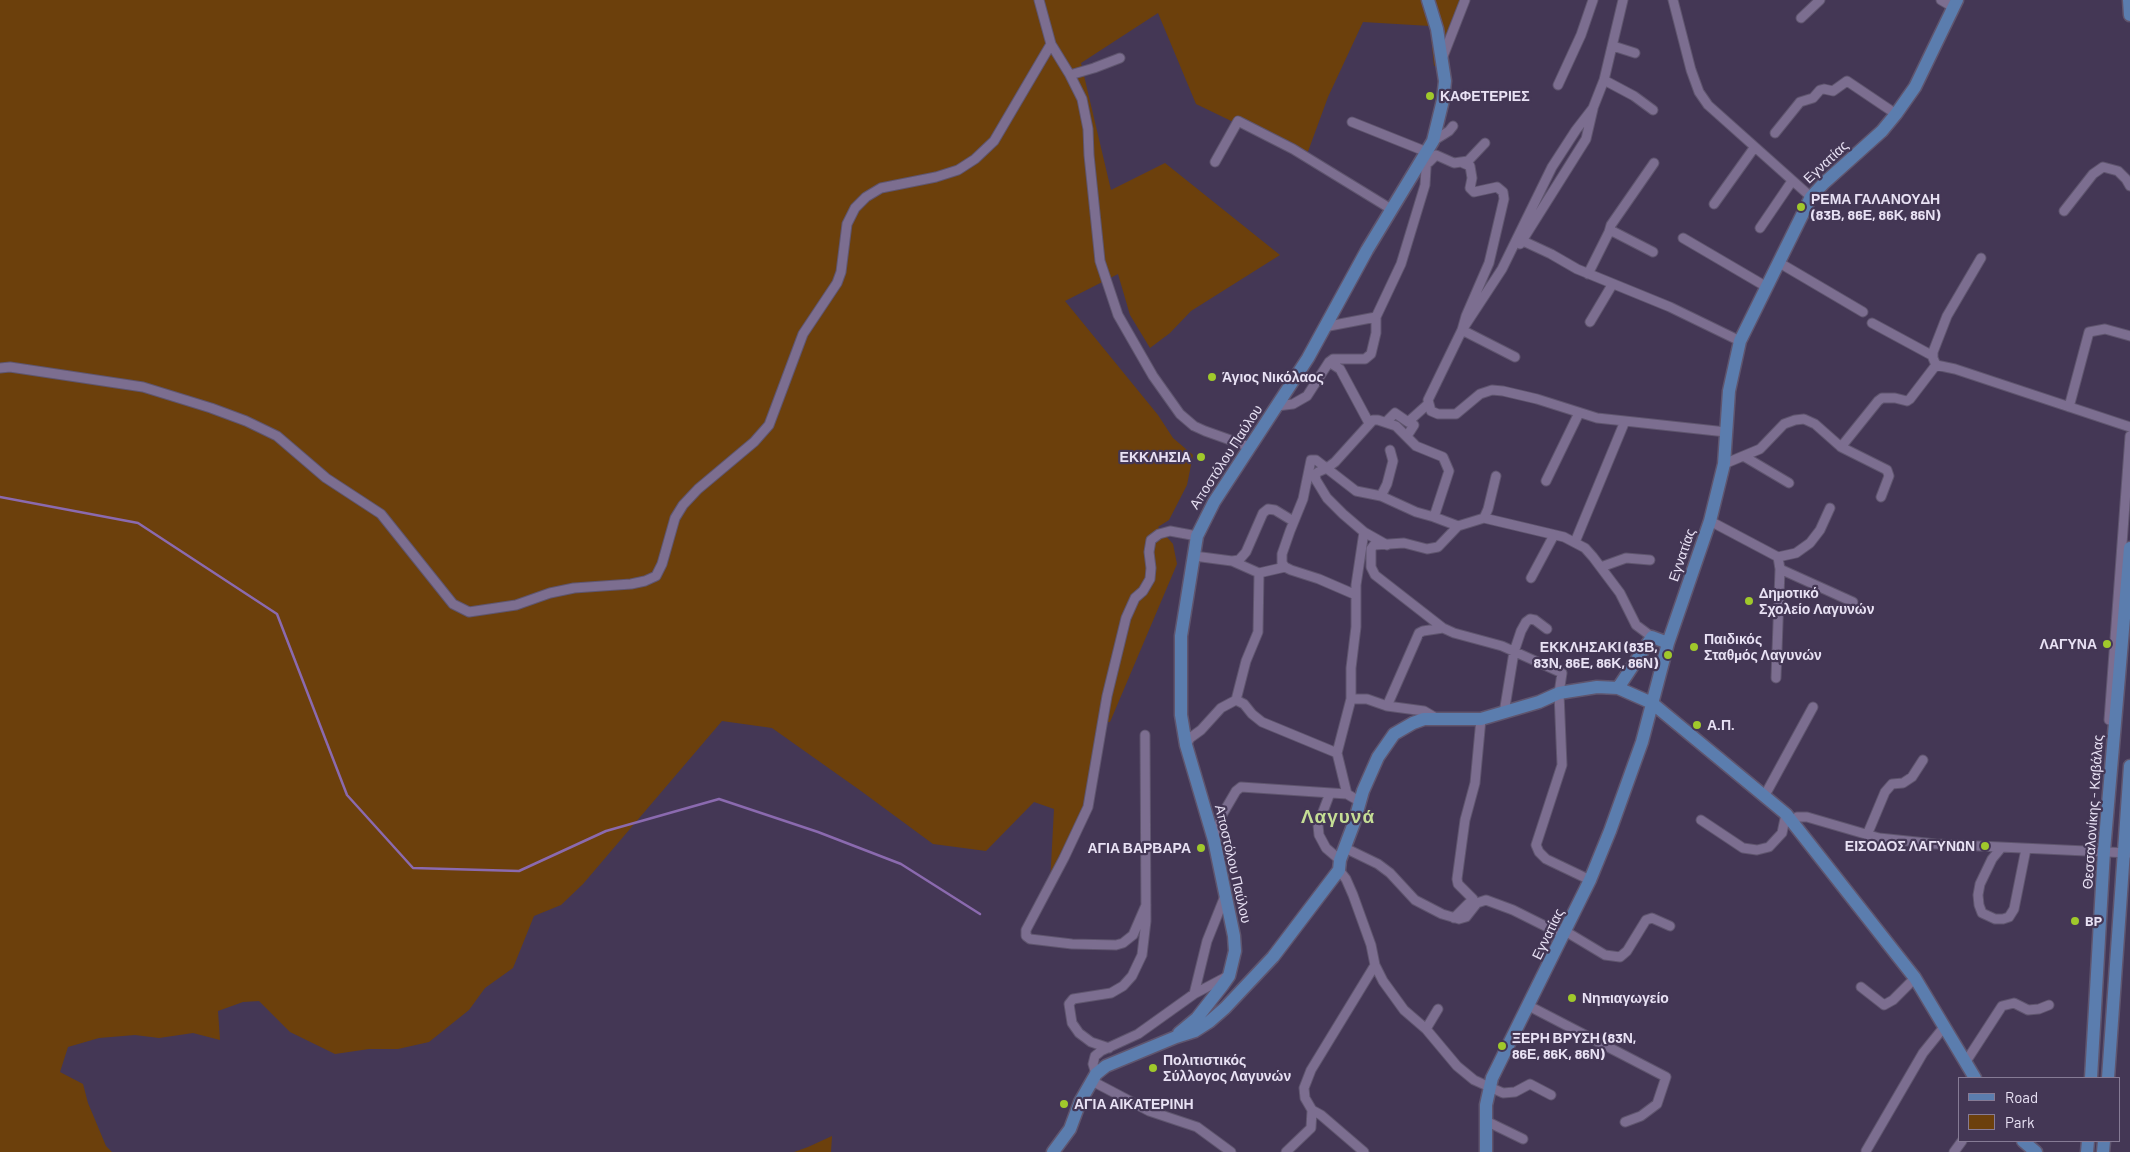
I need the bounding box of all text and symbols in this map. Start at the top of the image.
place label: ΚΑΦΕΤΕΡΙΕΣ [1440,88,1530,104]
marker: ΚΑΦΕΤΕΡΙΕΣ [1424,90,1436,102]
street label: Εγνατίας [1800,137,1852,187]
place label: ΡΕΜΑ ΓΑΛΑΝΟΥΔΗ (83Β, 86Ε, 86Κ, 86Ν) [1811,191,1940,223]
marker: ΡΕΜΑ ΓΑΛΑΝΟΥΔΗ (83Β, 86Ε, 86Κ, 86Ν) [1795,201,1807,213]
place label: Άγιος Νικόλαος [1222,369,1324,385]
marker: Άγιος Νικόλαος [1206,371,1218,383]
street label: Αποστόλου Παύλου [1186,402,1266,512]
place label: ΕΚΚΛΗΣΙΑ [1120,449,1191,465]
marker: ΕΚΚΛΗΣΙΑ [1195,451,1207,463]
street label: Εγνατίας [1665,526,1699,584]
place label: Δημοτικό Σχολείο Λαγυνών [1759,585,1874,618]
marker: Δημοτικό Σχολείο Λαγυνών [1743,595,1755,607]
place label: Παιδικός Σταθμός Λαγυνών [1704,631,1822,664]
place label: ΛΑΓΥΝΑ [2040,636,2097,652]
marker: ΛΑΓΥΝΑ [2101,638,2113,650]
place label: ΕΚΚΛΗΣΑΚΙ (83Β, 83Ν, 86Ε, 86Κ, 86Ν) [1534,639,1658,672]
marker: Παιδικός Σταθμός Λαγυνών [1688,641,1700,653]
marker: ΕΚΚΛΗΣΑΚΙ (83Β, 83Ν, 86Ε, 86Κ, 86Ν) [1662,649,1674,661]
place label: Α.Π. [1707,717,1735,733]
marker: Α.Π. [1691,719,1703,731]
street label: Θεσσαλονίκης - Καβάλας [2079,734,2107,890]
street label: Αποστόλου Παύλου [1211,803,1255,925]
district label: Λαγυνά [1300,806,1376,828]
place label: ΕΙΣΟΔΟΣ ΛΑΓΥΝΩΝ [1845,838,1975,854]
place label: ΑΓΙΑ ΒΑΡΒΑΡΑ [1087,840,1191,856]
marker: ΕΙΣΟΔΟΣ ΛΑΓΥΝΩΝ [1979,840,1991,852]
marker: ΑΓΙΑ ΒΑΡΒΑΡΑ [1195,842,1207,854]
street label: Εγνατίας [1528,906,1568,962]
place label: BP [2085,913,2102,929]
marker: BP [2069,915,2081,927]
place label: Νηπιαγωγείο [1582,990,1669,1006]
marker: Νηπιαγωγείο [1566,992,1578,1004]
place label: ΞΕΡΗ ΒΡΥΣΗ (83Ν, 86Ε, 86Κ, 86Ν) [1512,1030,1637,1062]
marker: ΞΕΡΗ ΒΡΥΣΗ (83Ν, 86Ε, 86Κ, 86Ν) [1496,1040,1508,1052]
place label: Πολιτιστικός Σύλλογος Λαγυνών [1163,1052,1291,1084]
marker: Πολιτιστικός Σύλλογος Λαγυνών [1147,1062,1159,1074]
legend [1958,1077,2120,1142]
text: Road [2005,1088,2038,1106]
place label: ΑΓΙΑ ΑΙΚΑΤΕΡΙΝΗ [1074,1096,1194,1112]
marker: ΑΓΙΑ ΑΙΚΑΤΕΡΙΝΗ [1058,1098,1070,1110]
text: Park [2005,1113,2034,1131]

